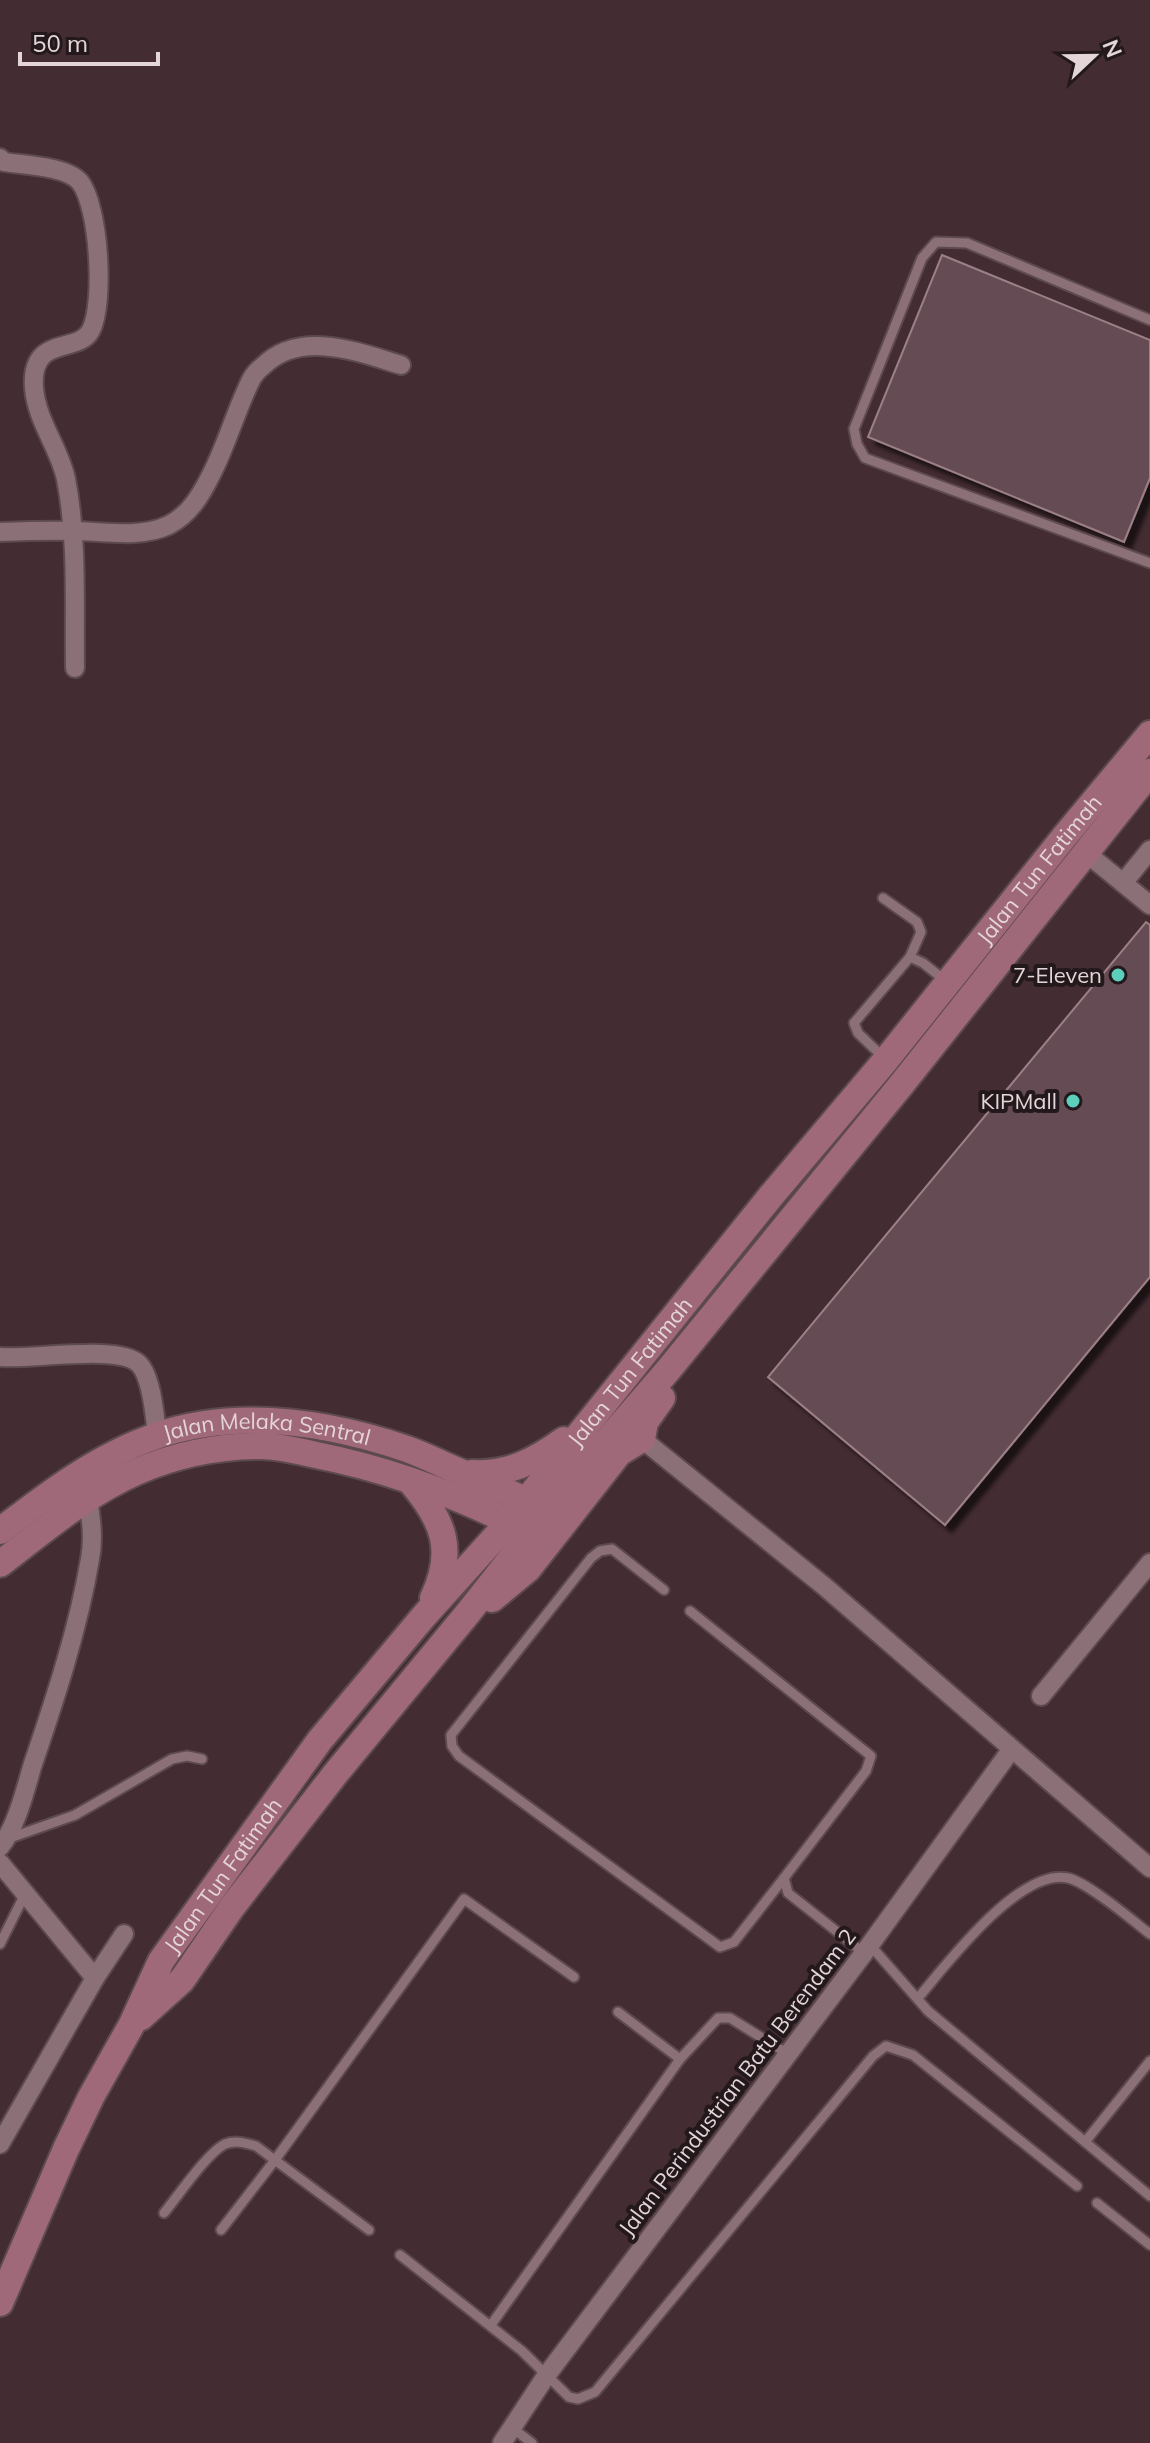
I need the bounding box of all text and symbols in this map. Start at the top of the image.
scale bar [20,16,158,66]
north arrow [1054,16,1134,96]
text: 50 m [32,28,88,58]
text: N [1096,36,1129,61]
street label: Jalan Tun Fatimah [970,789,1108,950]
place label: 7-Eleven [1013,961,1102,989]
marker: 7-Eleven [1109,966,1127,984]
place label: KIPMall [980,1087,1057,1115]
marker: KIPMall [1064,1092,1082,1110]
street label: Jalan Tun Fatimah [561,1291,698,1452]
street label: Jalan Melaka Sentral [159,1407,374,1451]
street label: Jalan Tun Fatimah [158,1792,288,1958]
street label: Jalan Perindustrian Batu Berendam 2 [612,1923,862,2241]

